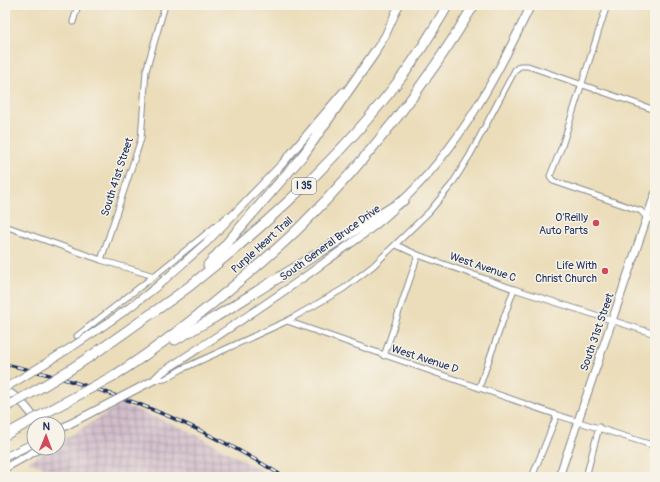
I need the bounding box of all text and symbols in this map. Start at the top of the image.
street label: South 41st Street [98,135,136,218]
road number: I 35 [292,178,316,194]
street label: South General Bruce Drive [277,202,383,284]
place label: O'Reilly Auto Parts [539,211,588,237]
street label: Purple Heart Trail [229,214,295,276]
marker: O'Reilly Auto Parts [591,218,601,228]
street label: West Avenue C [448,250,518,285]
place label: Life With Christ Church [535,259,597,285]
marker: Life With Christ Church [600,266,610,276]
street label: South 31st Street [578,291,617,373]
street label: West Avenue D [390,342,460,376]
north arrow [26,416,66,456]
text: N [42,420,51,433]

